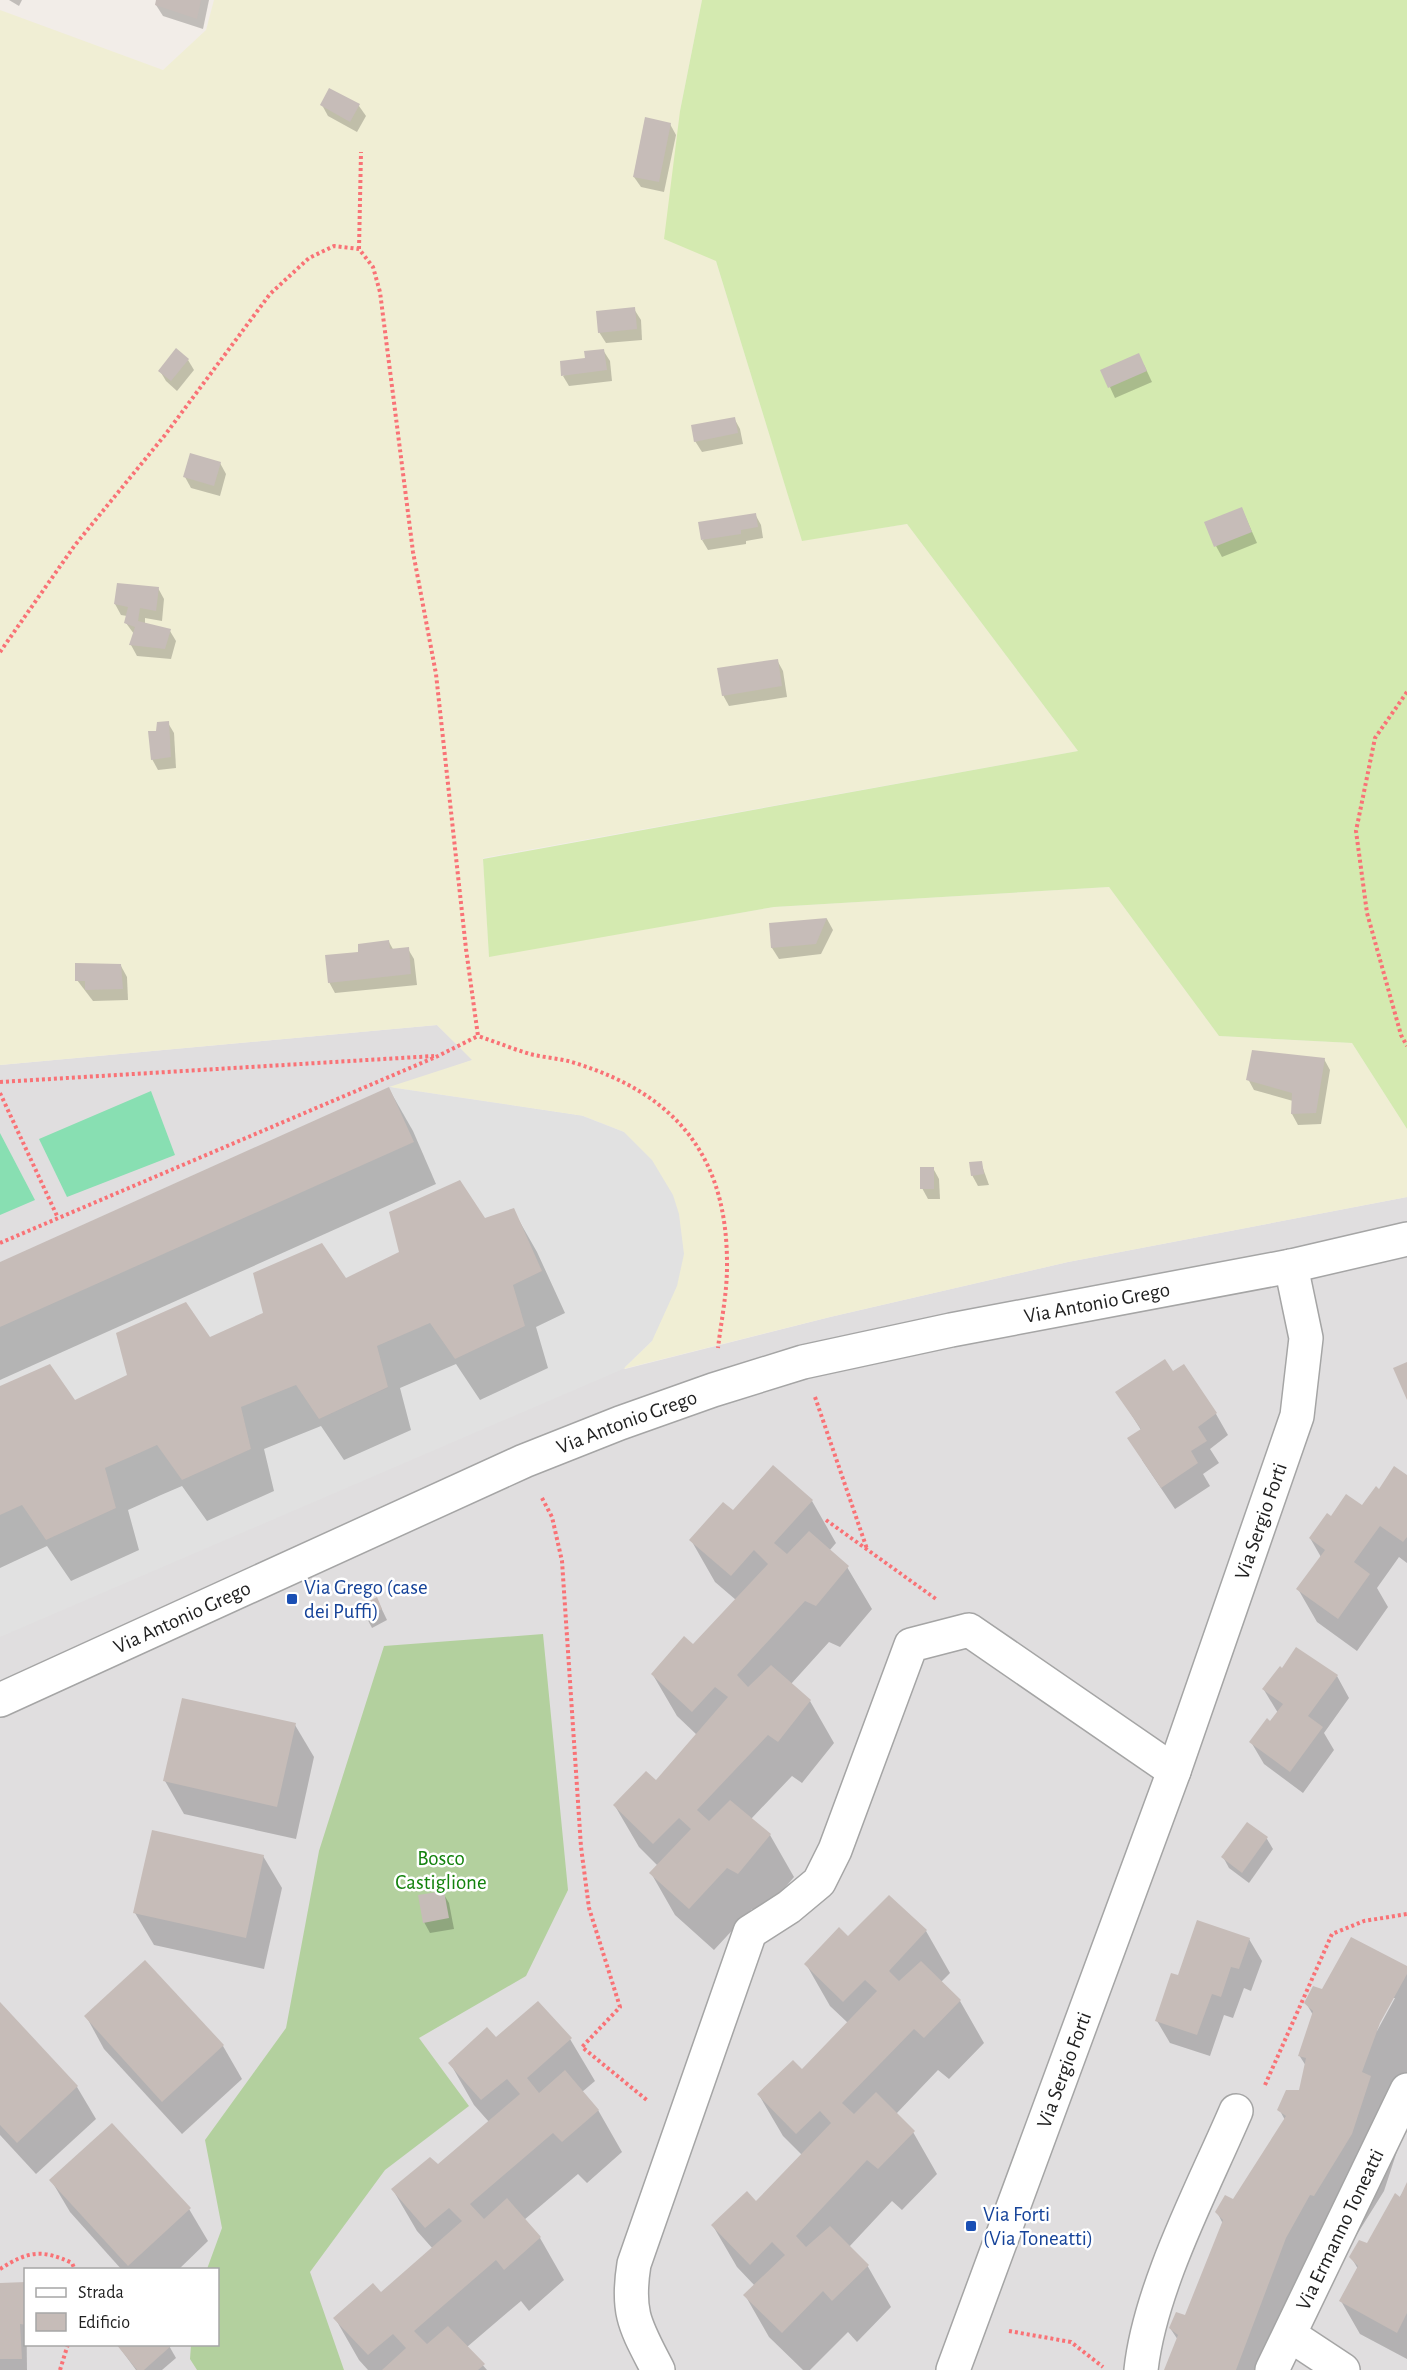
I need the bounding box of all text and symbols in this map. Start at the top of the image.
street label: Via Antonio Grego [1022,1279,1172,1327]
street label: Via Antonio Grego [554,1387,700,1458]
street label: Via Sergio Forti [1231,1460,1291,1582]
street label: Via Antonio Grego [110,1577,254,1658]
place label: Via Grego (case dei Puffi) [304,1577,428,1622]
marker: Via Grego (case dei Puffi) [285,1592,299,1606]
park label: Bosco Castiglione [395,1848,487,1893]
street label: Via Sergio Forti [1033,2009,1095,2131]
street label: Via Ermanno Toneatti [1292,2146,1388,2314]
place label: Via Forti (Via Toneatti) [983,2204,1093,2249]
marker: Via Forti (Via Toneatti) [964,2219,978,2233]
legend [24,2268,219,2346]
text: Strada [78,2284,124,2302]
text: Edificio [78,2314,130,2332]

